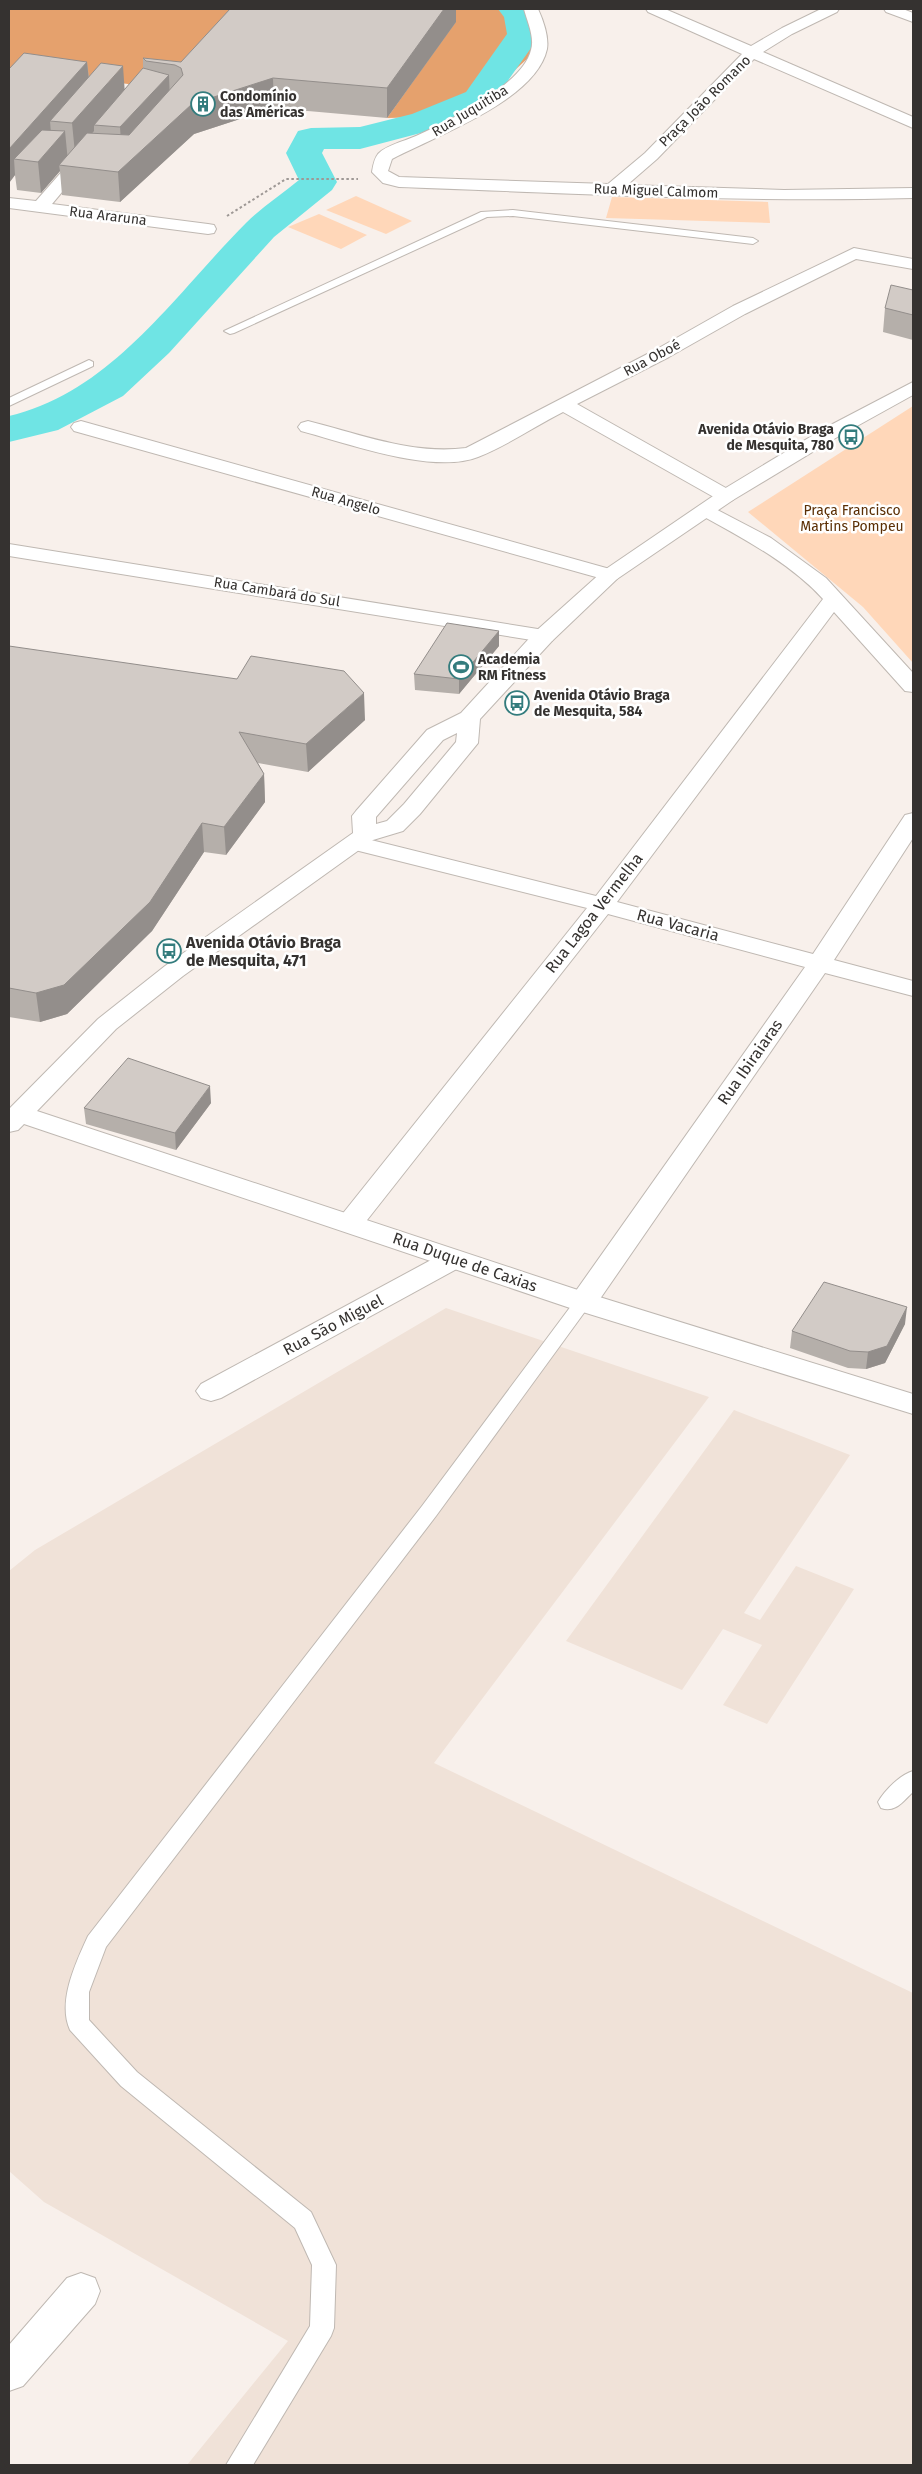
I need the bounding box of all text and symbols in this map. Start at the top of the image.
street label: Praça João Romano [656,52,754,150]
street label: Rua Juquitiba [429,82,511,140]
place label: Condomínio das Américas [220,88,304,121]
building icon: Condomínio das Américas [190,91,216,117]
street label: Rua Miguel Calmom [593,180,719,202]
street label: Rua Araruna [68,203,148,229]
street label: Rua Oboé [621,336,683,380]
place label: Avenida Otávio Braga de Mesquita, 780 [697,421,834,454]
bus stop icon: Avenida Otávio Braga de Mesquita, 780 [838,424,864,450]
street label: Rua Angelo [309,483,383,519]
park label: Praça Francisco Martins Pompeu [800,502,904,535]
street label: Rua Cambará do Sul [213,574,341,610]
place label: Academia RM Fitness [477,651,546,684]
sports icon: Academia RM Fitness [448,654,474,680]
place label: Avenida Otávio Braga de Mesquita, 584 [533,687,670,720]
bus stop icon: Avenida Otávio Braga de Mesquita, 584 [504,690,530,716]
street label: Rua Lagoa Vermelha [541,849,647,977]
street label: Rua Vacaria [635,905,721,945]
place label: Avenida Otávio Braga de Mesquita, 471 [185,933,341,970]
bus stop icon: Avenida Otávio Braga de Mesquita, 471 [156,938,182,964]
street label: Rua Ibiraiaras [714,1016,786,1108]
street label: Rua Duque de Caxias [390,1228,540,1296]
street label: Rua São Miguel [280,1290,387,1359]

